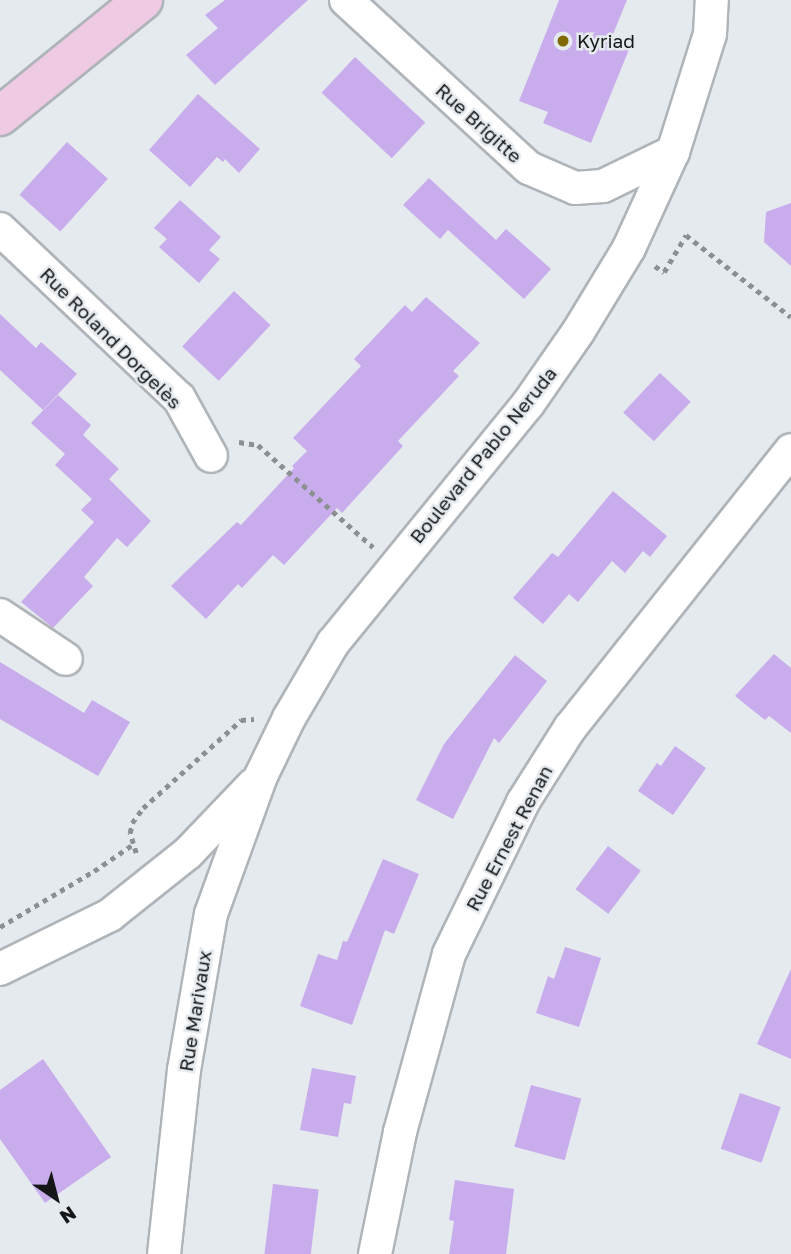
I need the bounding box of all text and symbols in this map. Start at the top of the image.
place label: Kyriad [577,30,635,52]
marker: Kyriad [555,33,571,49]
street label: Rue Brigitte [431,78,527,168]
street label: Rue Roland Dorgelès [36,263,186,413]
street label: Boulevard Pablo Neruda [405,362,561,548]
street label: Rue Ernest Renan [461,761,557,915]
street label: Rue Marivaux [174,949,216,1073]
north arrow [21,1163,91,1233]
text: N [56,1202,81,1229]

